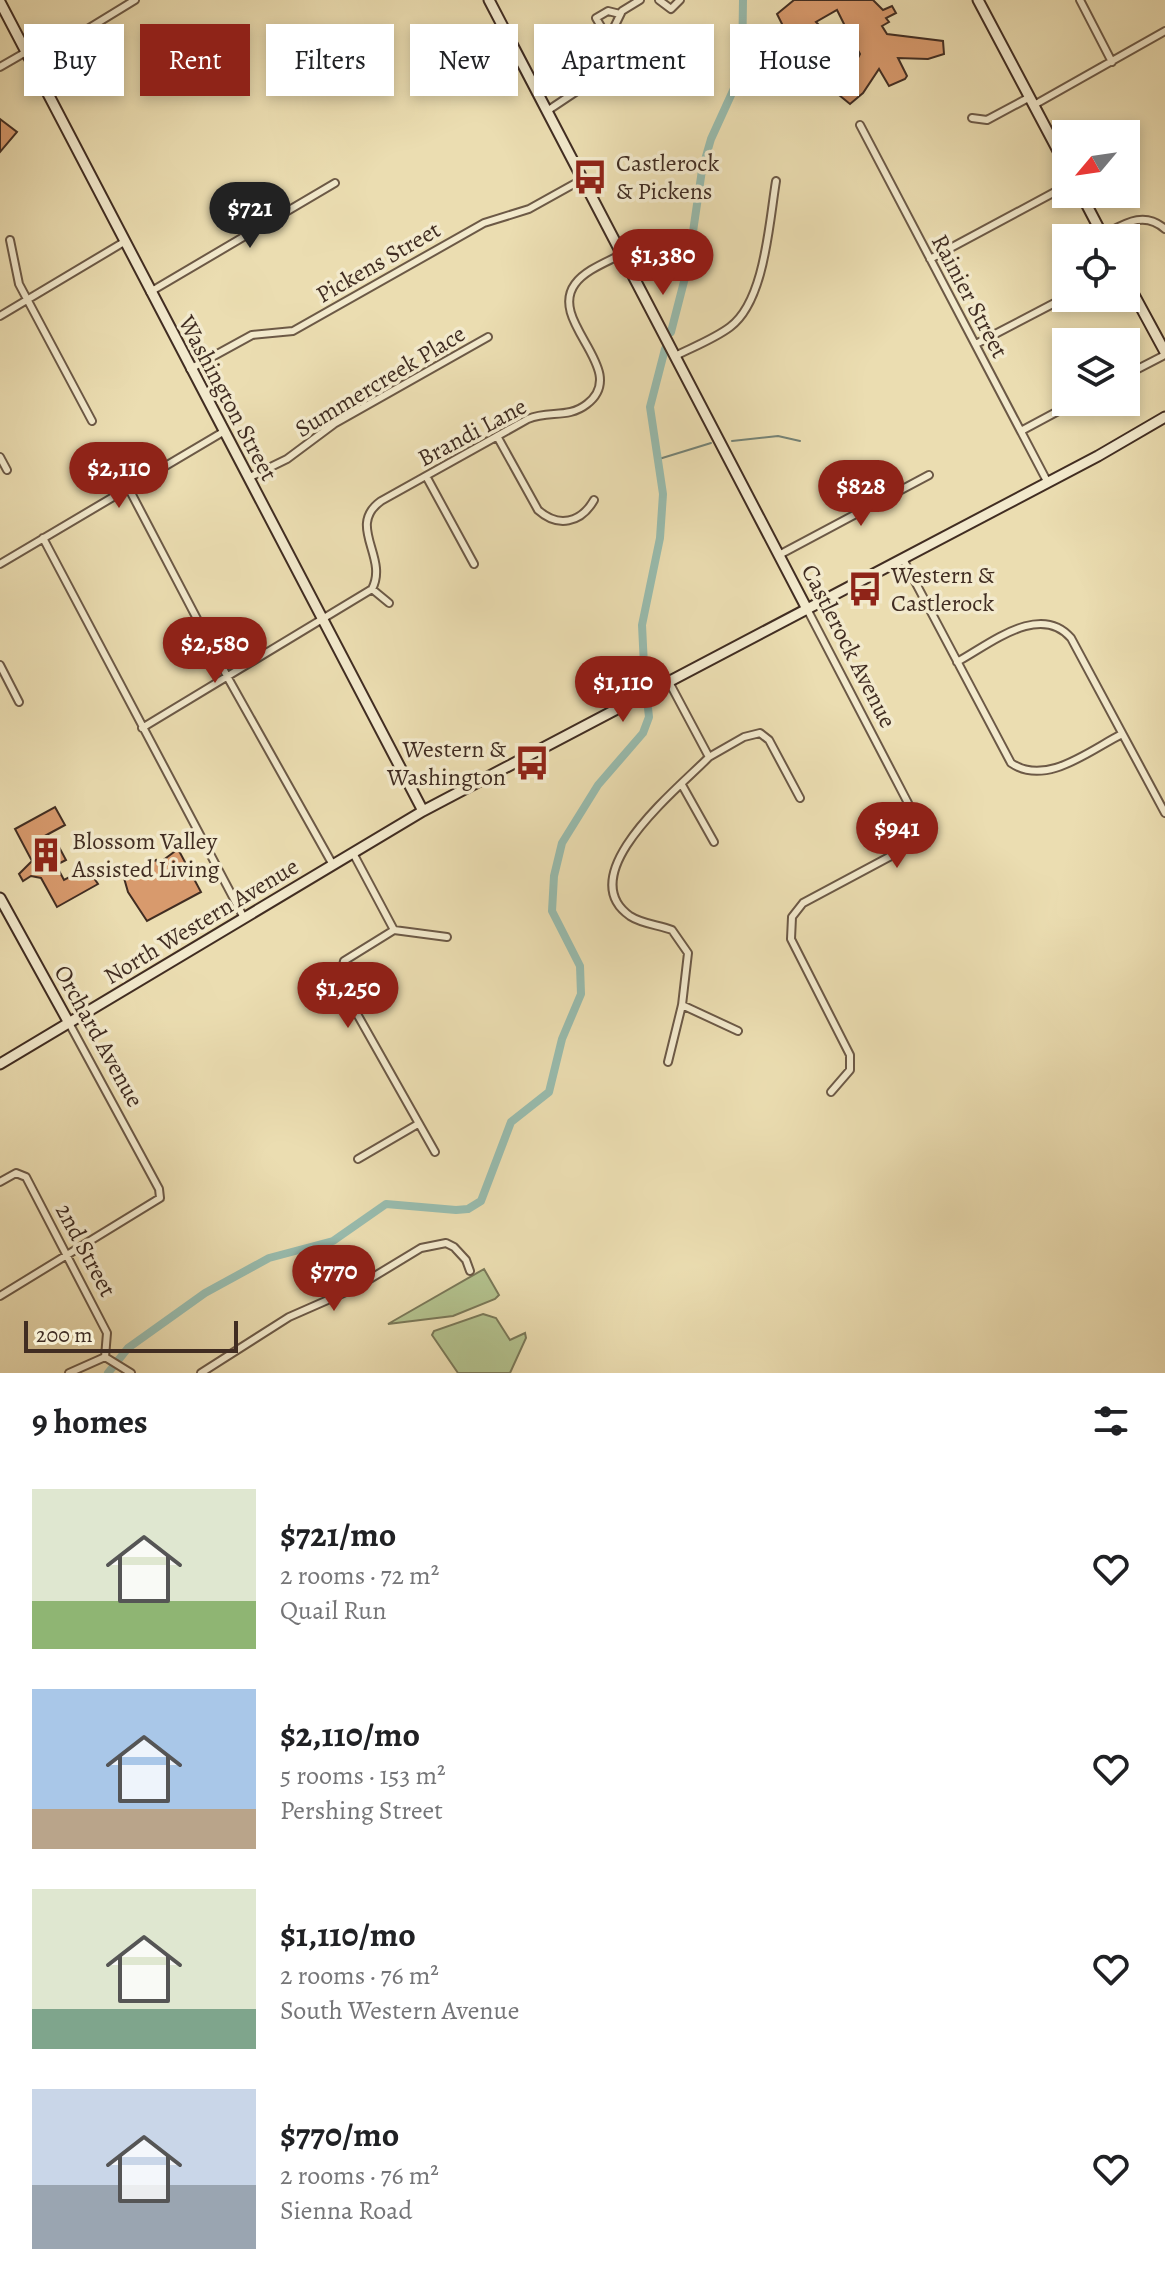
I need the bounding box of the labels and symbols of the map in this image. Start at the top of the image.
north arrow [1052,120,1140,208]
place label: Castlerock & Pickens [616,147,719,207]
bus stop icon: Castlerock & Pickens [571,158,609,196]
pin: $721 [203,182,297,250]
street label: Pickens Street [310,213,446,311]
pin: $1,380 [598,229,728,297]
street label: Rainier Street [924,229,1016,364]
street label: Washington Street [170,309,285,486]
street label: Summercreek Place [289,317,471,445]
street label: Brandi Lane [412,390,532,474]
pin: $2,110 [54,442,184,510]
pin: $828 [814,460,908,528]
street label: Castlerock Avenue [794,559,904,733]
place label: Western & Castlerock [890,559,995,619]
bus stop icon: Western & Castlerock [846,570,884,608]
pin: $2,580 [150,617,280,685]
pin: $1,110 [558,656,688,724]
place label: Western & Washington [386,733,506,793]
bus stop icon: Western & Washington [513,744,551,782]
pin: $941 [850,802,944,870]
place label: Blossom Valley Assisted Living [71,825,220,885]
building icon: Blossom Valley Assisted Living [27,836,65,874]
street label: North Western Avenue [98,850,304,992]
street label: Orchard Avenue [47,959,151,1113]
pin: $1,250 [283,962,413,1030]
street label: 2nd Street [48,1198,124,1302]
pin: $770 [287,1245,381,1313]
scale bar [24,1317,238,1353]

